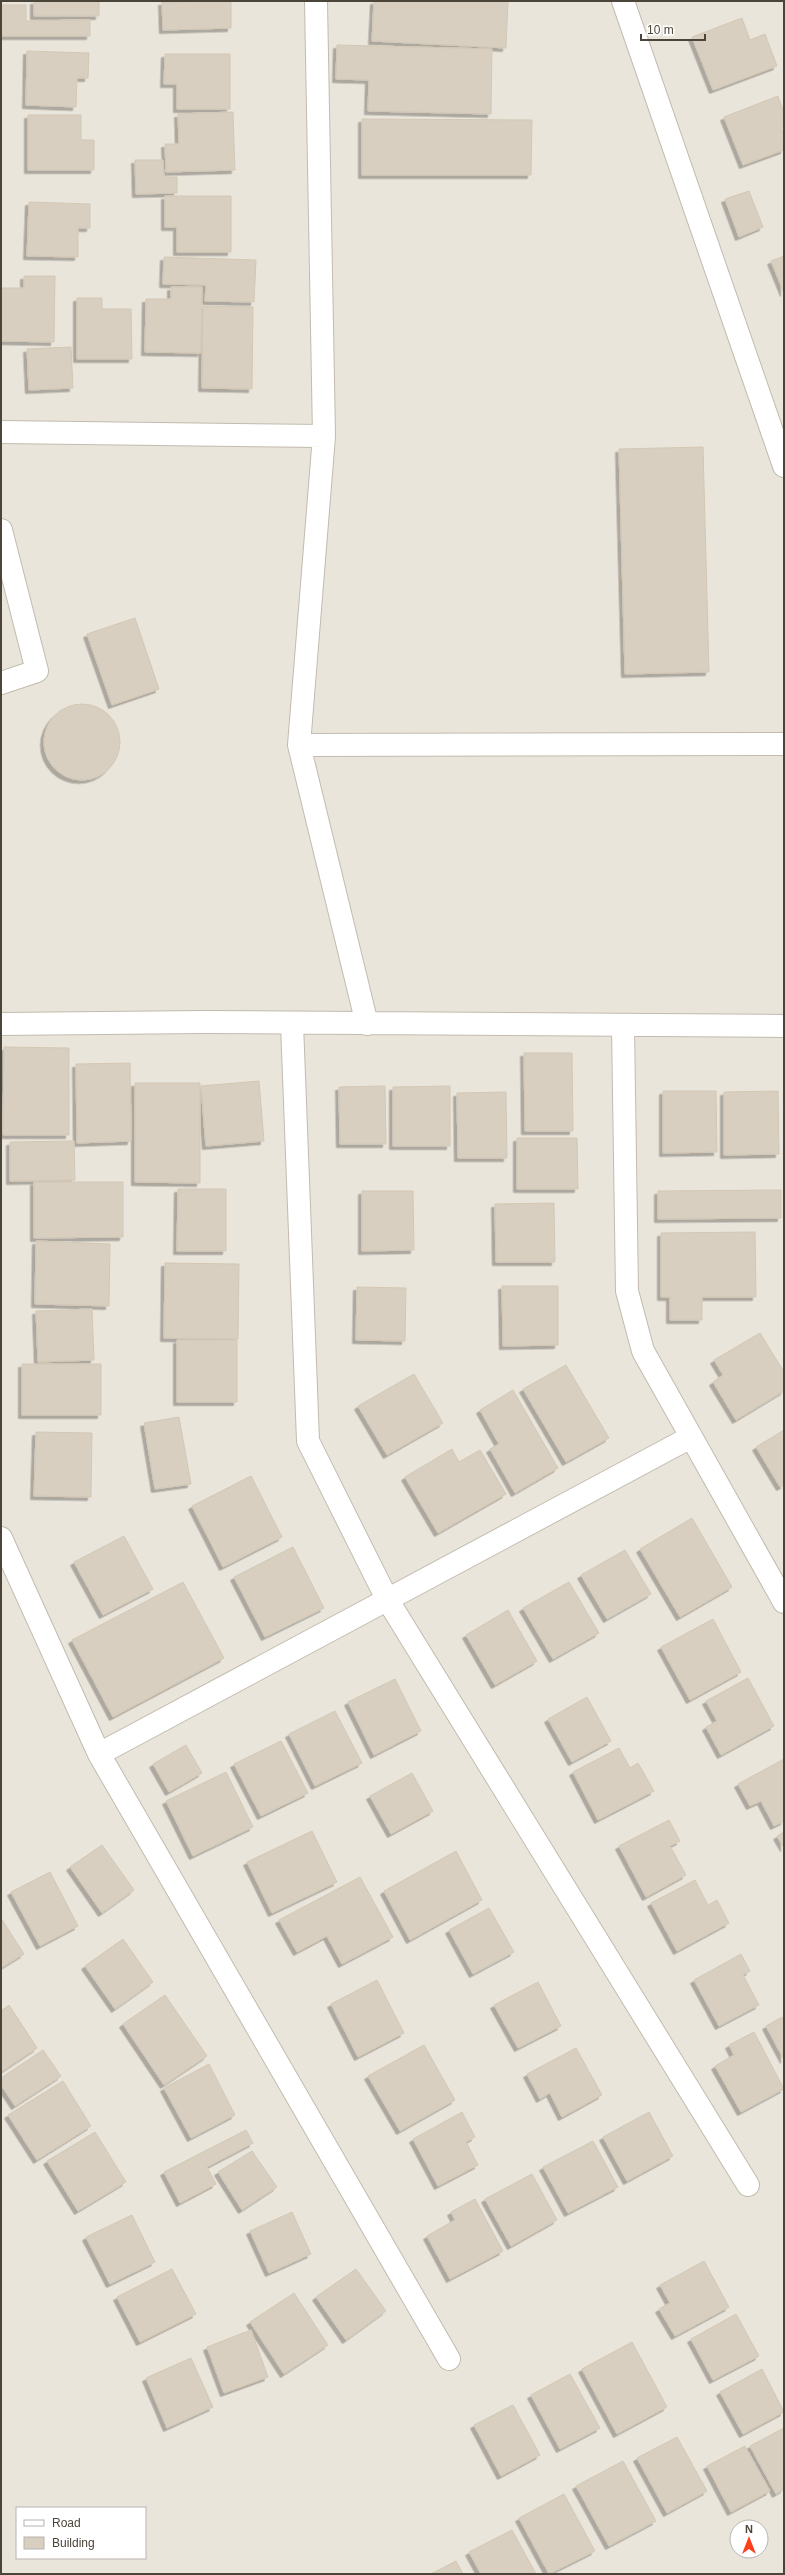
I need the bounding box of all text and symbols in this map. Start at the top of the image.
scale bar [641,16,705,42]
text: 10 m [647,23,674,37]
legend [16,2507,146,2559]
text: Road [52,2516,81,2530]
north arrow [729,2519,769,2559]
text: N [745,2523,753,2535]
text: Building [52,2536,95,2550]

